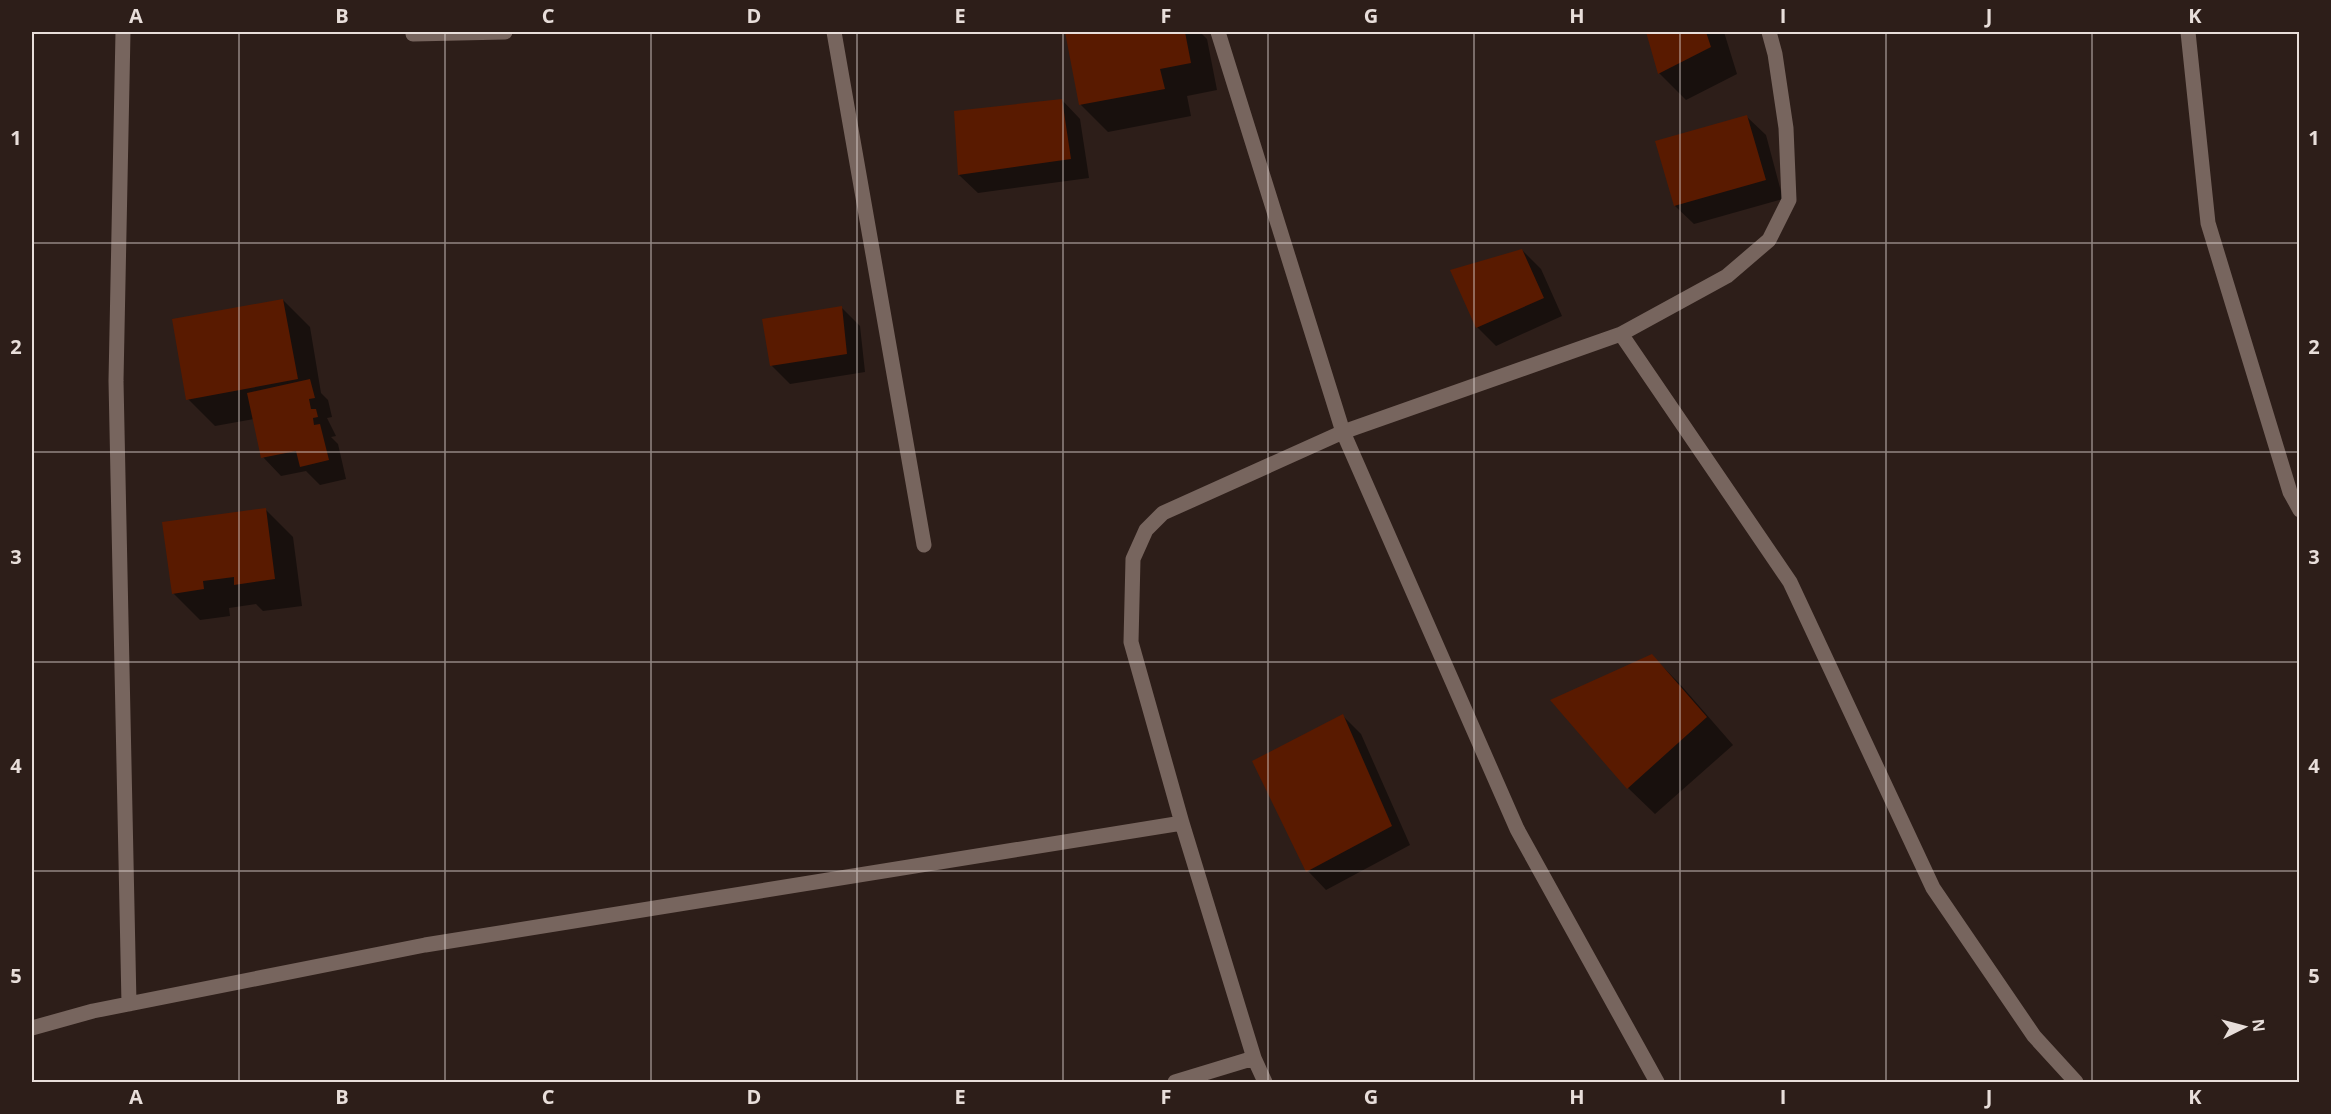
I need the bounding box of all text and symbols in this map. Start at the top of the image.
text: A [129,2,143,29]
text: B [335,2,349,29]
text: C [542,2,555,29]
text: D [747,2,761,29]
text: E [954,2,966,29]
text: F [1161,2,1171,29]
text: G [1364,2,1378,29]
text: H [1569,2,1585,29]
text: I [1780,2,1786,29]
text: J [1984,2,1992,29]
text: K [2188,2,2202,29]
text: 1 [10,124,22,151]
text: 1 [2308,124,2320,151]
text: 2 [10,333,22,360]
text: 2 [2308,333,2320,360]
text: 3 [10,543,22,570]
text: 3 [2308,543,2320,570]
text: 4 [10,752,22,779]
text: 4 [2308,752,2320,779]
text: 5 [10,962,22,989]
text: 5 [2308,962,2320,989]
north arrow [2214,997,2274,1057]
text: N [2247,1018,2271,1033]
text: A [129,1083,143,1110]
text: B [335,1083,349,1110]
text: C [542,1083,555,1110]
text: D [747,1083,761,1110]
text: E [954,1083,966,1110]
text: F [1161,1083,1171,1110]
text: G [1364,1083,1378,1110]
text: H [1569,1083,1585,1110]
text: I [1780,1083,1786,1110]
text: J [1984,1083,1992,1110]
text: K [2188,1083,2202,1110]

